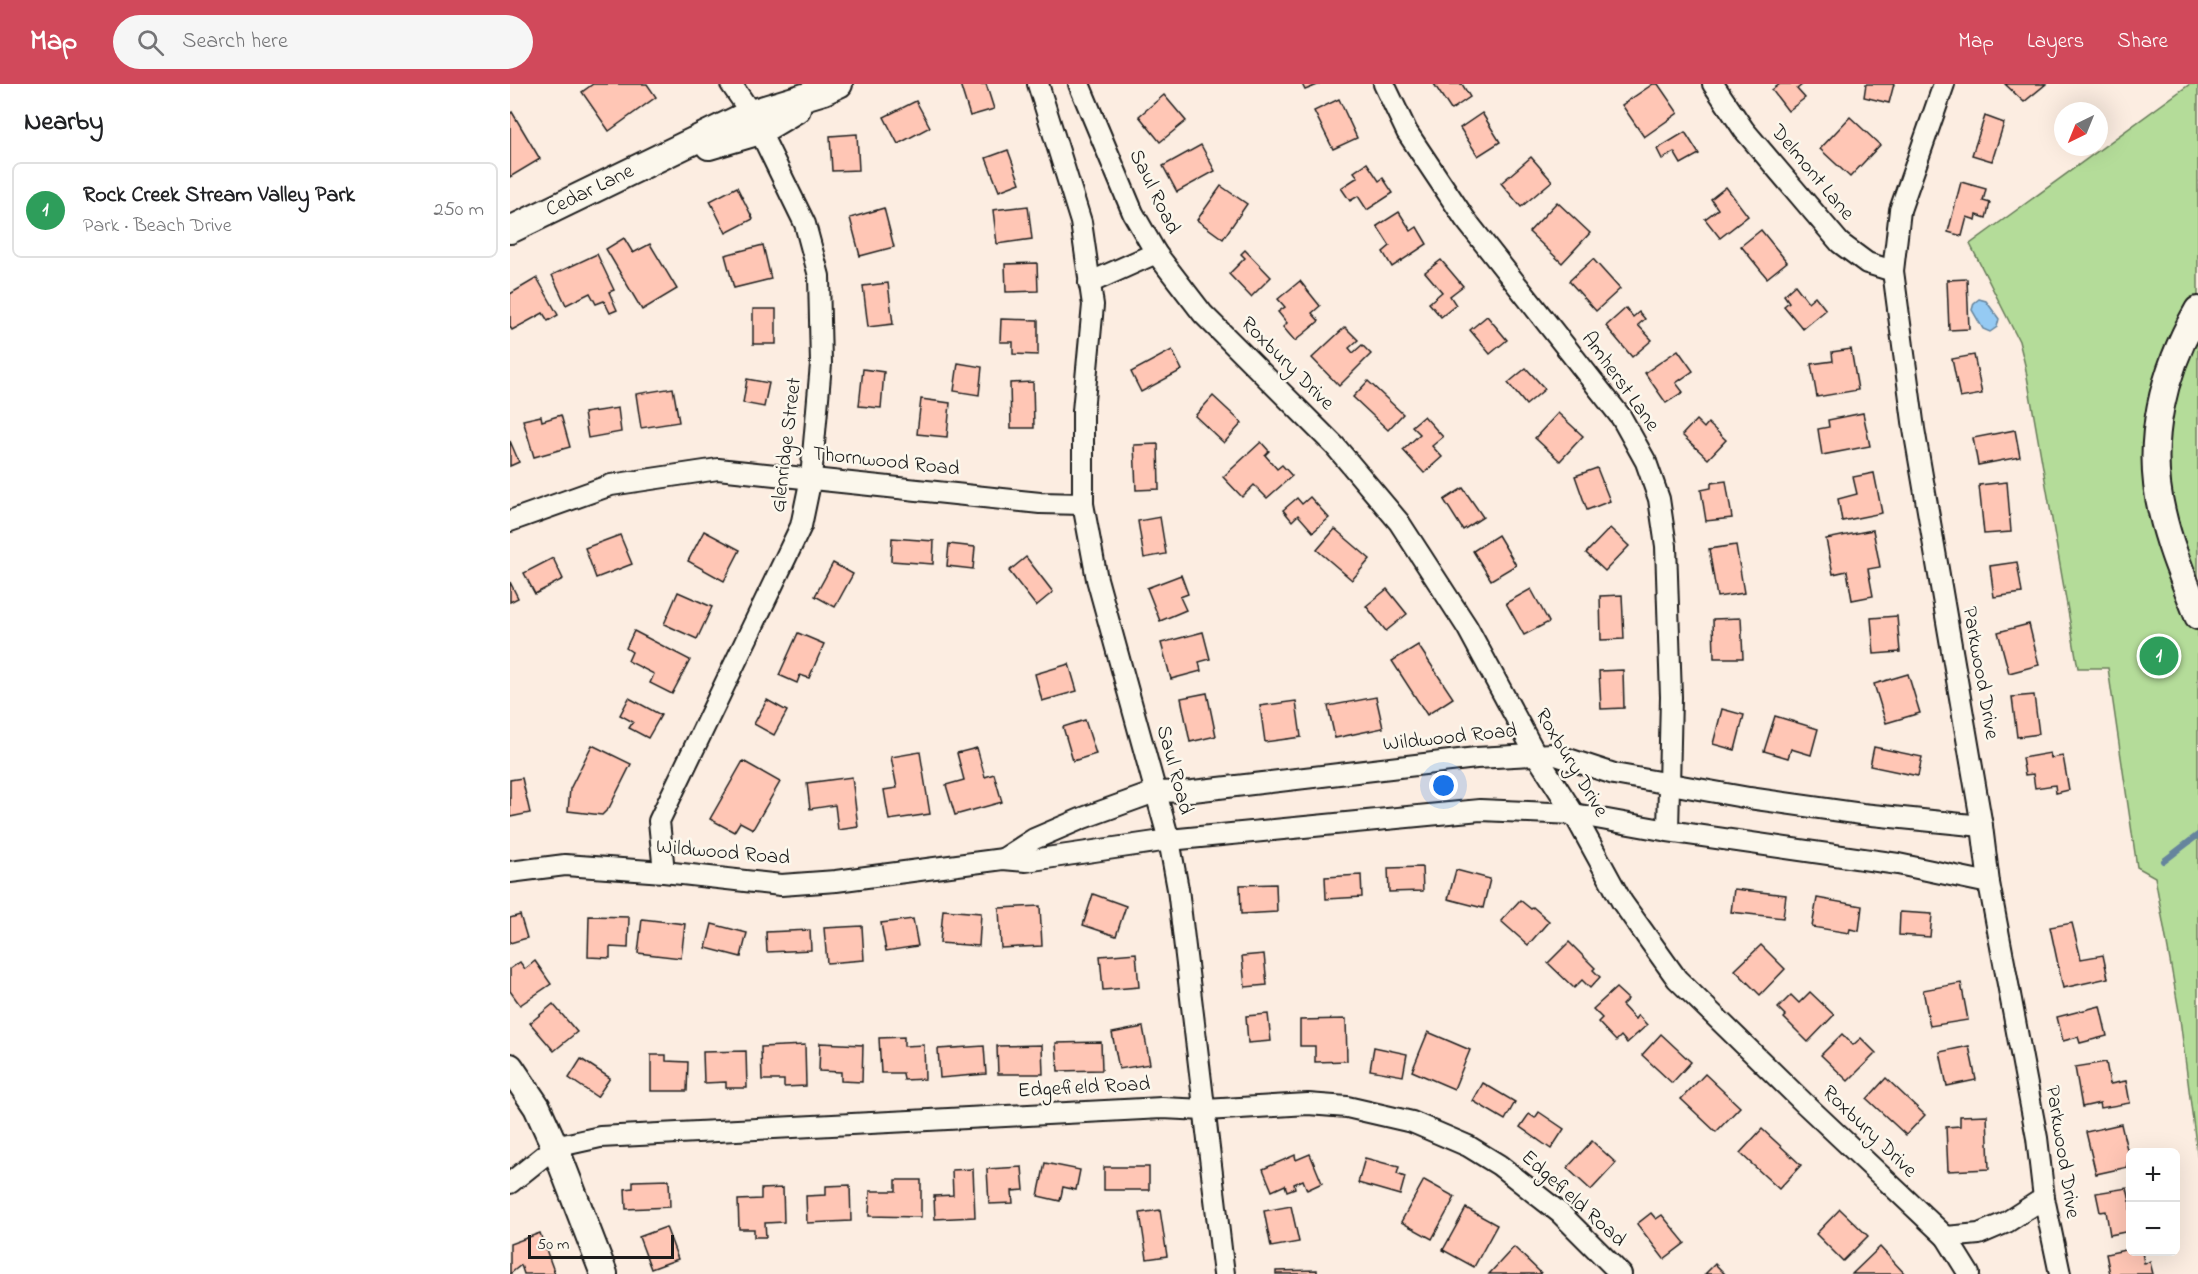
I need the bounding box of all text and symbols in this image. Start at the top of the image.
search box [113,15,533,69]
text: Map [30,22,77,63]
icon: search [134,26,167,59]
text: Search here [182,26,288,58]
text: Map [1958,27,1994,57]
text: Layers [2027,27,2084,57]
text: Share [2117,27,2168,57]
north arrow [2054,102,2108,156]
text: Nearby [24,104,103,142]
street label: Delmont Lane [1762,118,1862,228]
street label: Saul Road [1121,144,1188,240]
street label: Cedar Lane [541,157,640,225]
text: Rock Creek Stream Valley Park [83,180,355,212]
text: 1 [42,196,49,225]
text: 250 m [433,196,484,225]
text: Park · Beach Drive [83,212,232,241]
street label: Roxbury Drive [1232,310,1341,420]
street label: Amherst Lane [1573,326,1667,439]
street label: Glenridge Street [764,376,812,514]
street label: Thornwood Road [811,439,961,485]
street label: Parkwood Drive [1954,604,2007,742]
pin: 1 [2140,634,2178,678]
street label: Roxbury Drive [1525,703,1616,825]
street label: Wildwood Road [1382,716,1519,760]
street label: Saul Road [1148,722,1200,818]
your location [1429,771,1458,800]
street label: Wildwood Road [655,832,792,874]
street label: Edgefield Road [1017,1070,1151,1108]
street label: Roxbury Drive [1813,1079,1924,1187]
street label: Parkwood Drive [2037,1083,2087,1221]
street label: Edgefield Road [1512,1143,1632,1256]
map controls [2126,1148,2180,1256]
button: + [2126,1148,2180,1202]
button: − [2126,1202,2180,1256]
scale bar [528,1232,674,1260]
text: 50 m [537,1233,569,1257]

